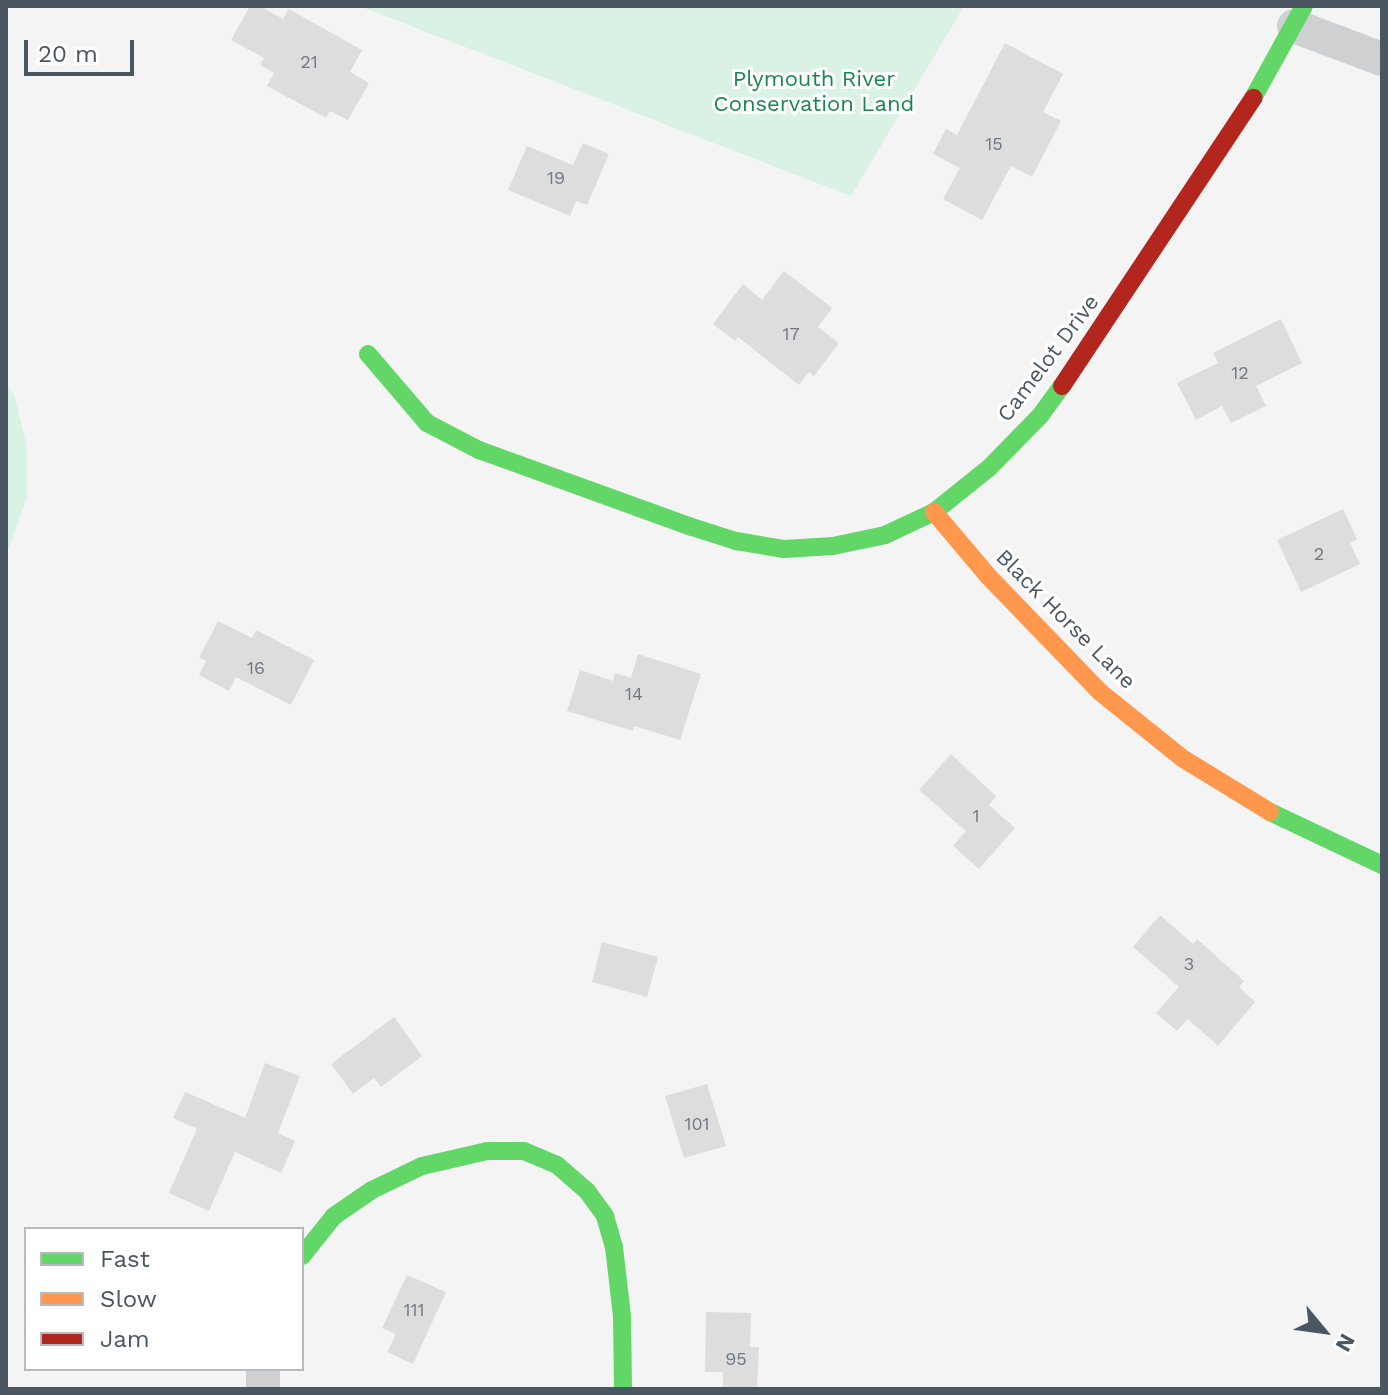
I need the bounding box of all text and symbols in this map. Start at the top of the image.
scale bar [28,24,138,74]
text: 20 m [38,40,98,68]
house number: 21 [300,51,318,73]
park label: Plymouth River Conservation Land [714,65,914,116]
house number: 15 [985,133,1003,155]
house number: 19 [547,167,565,189]
street label: Camelot Drive [992,289,1104,427]
house number: 17 [782,323,800,345]
house number: 12 [1231,362,1249,384]
street label: Black Horse Lane [990,543,1142,695]
house number: 2 [1314,543,1324,565]
house number: 16 [247,657,265,679]
house number: 14 [625,683,643,705]
house number: 1 [972,805,980,827]
house number: 3 [1184,953,1194,975]
house number: 101 [684,1113,710,1135]
legend [24,1227,304,1371]
text: Fast [100,1245,150,1273]
text: Slow [100,1285,157,1313]
north arrow [1284,1291,1364,1371]
house number: 111 [403,1299,425,1321]
text: Jam [100,1325,150,1353]
text: N [1331,1330,1360,1356]
house number: 95 [725,1348,747,1370]

